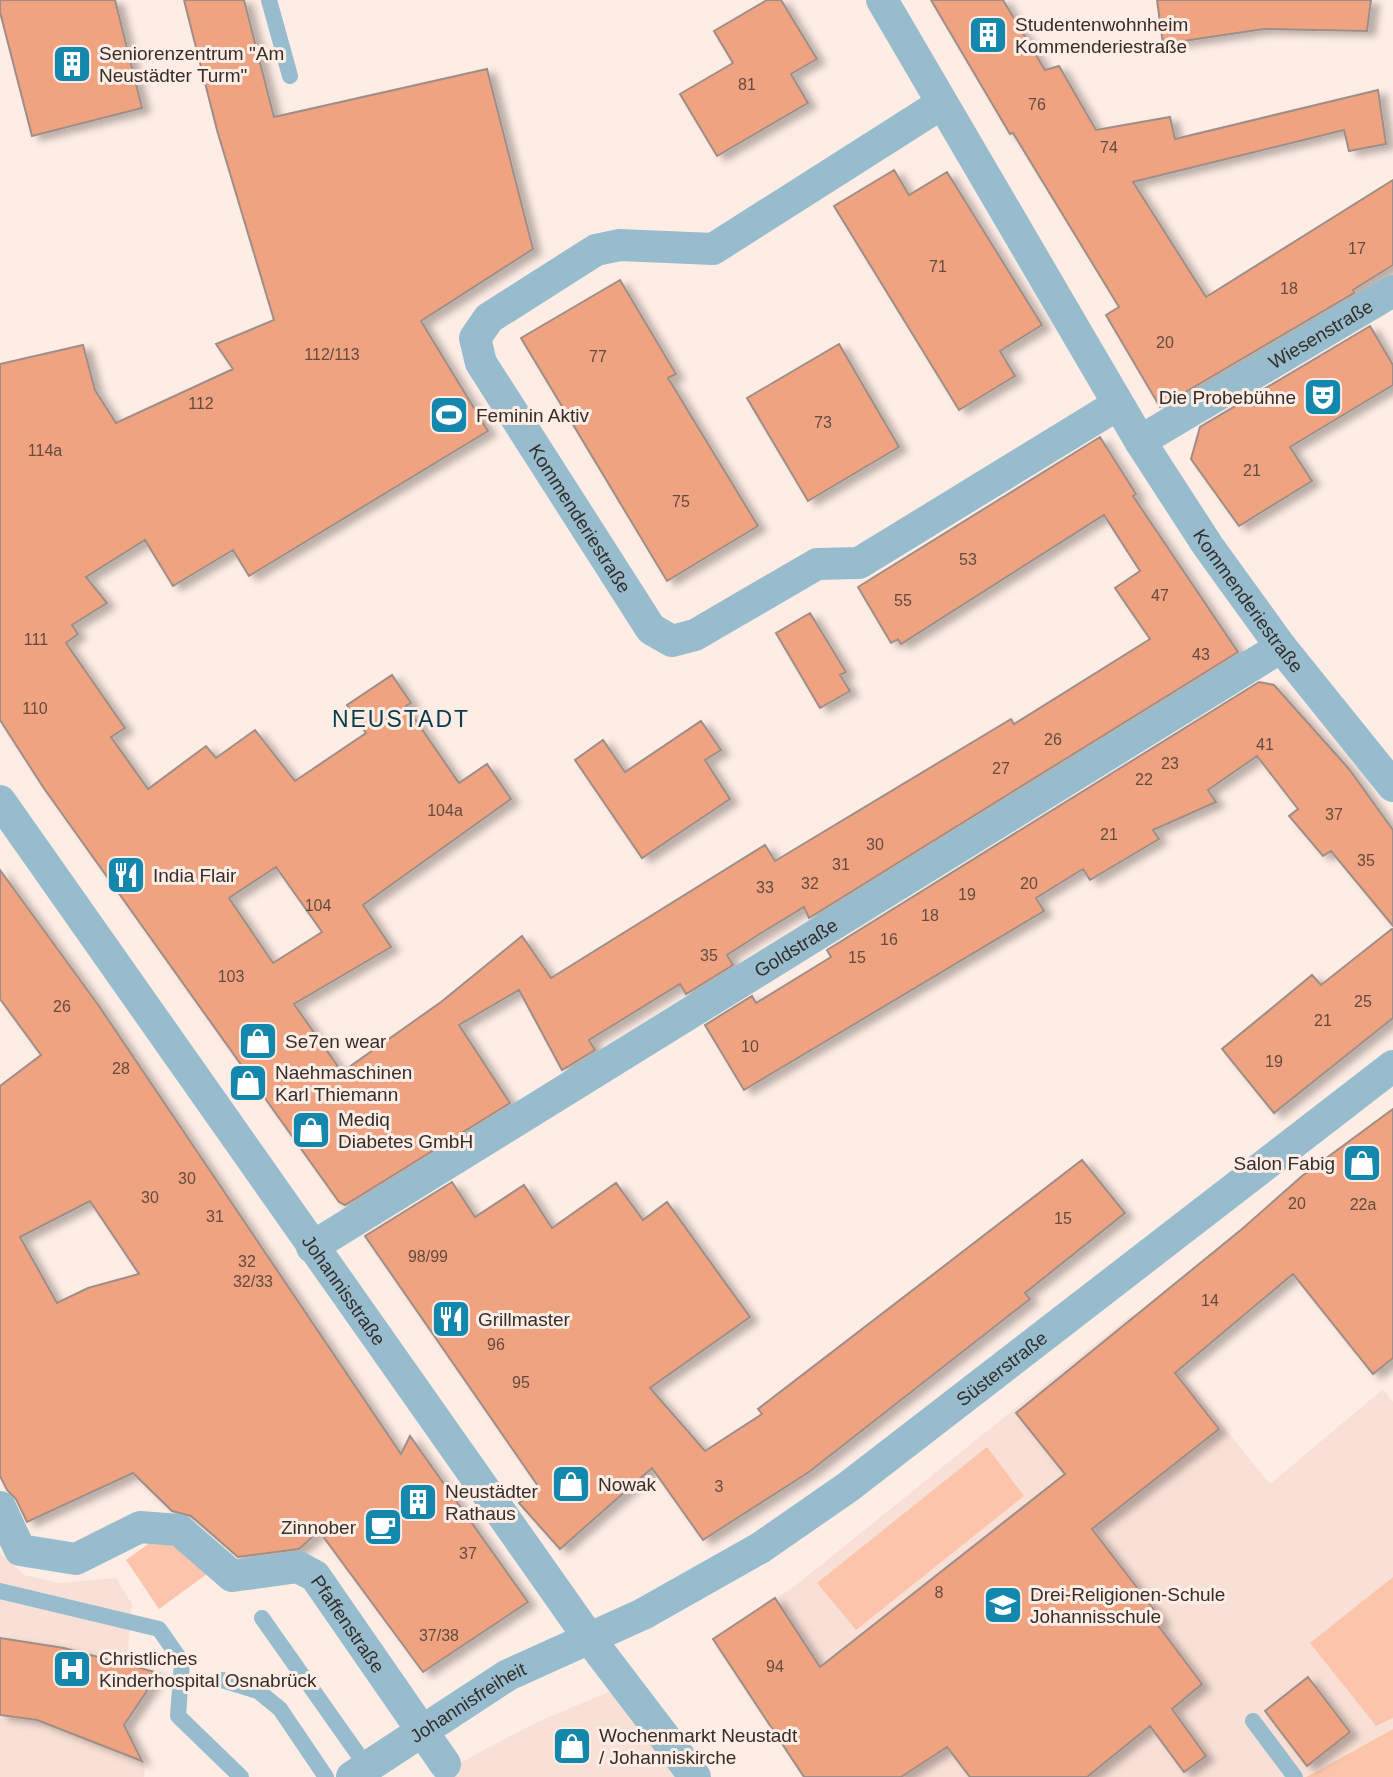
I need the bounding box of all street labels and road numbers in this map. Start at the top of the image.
street label: Wiesenstraße [1265,295,1376,373]
street label: Kommenderiestraße [525,440,635,597]
street label: Kommenderiestraße [1189,525,1308,677]
street label: Goldstraße [750,914,841,981]
street label: Johannisstraße [298,1231,390,1349]
street label: Süsterstraße [952,1327,1051,1410]
street label: Pfaffenstraße [307,1571,389,1677]
street label: Johannisfreiheit [406,1658,530,1747]

